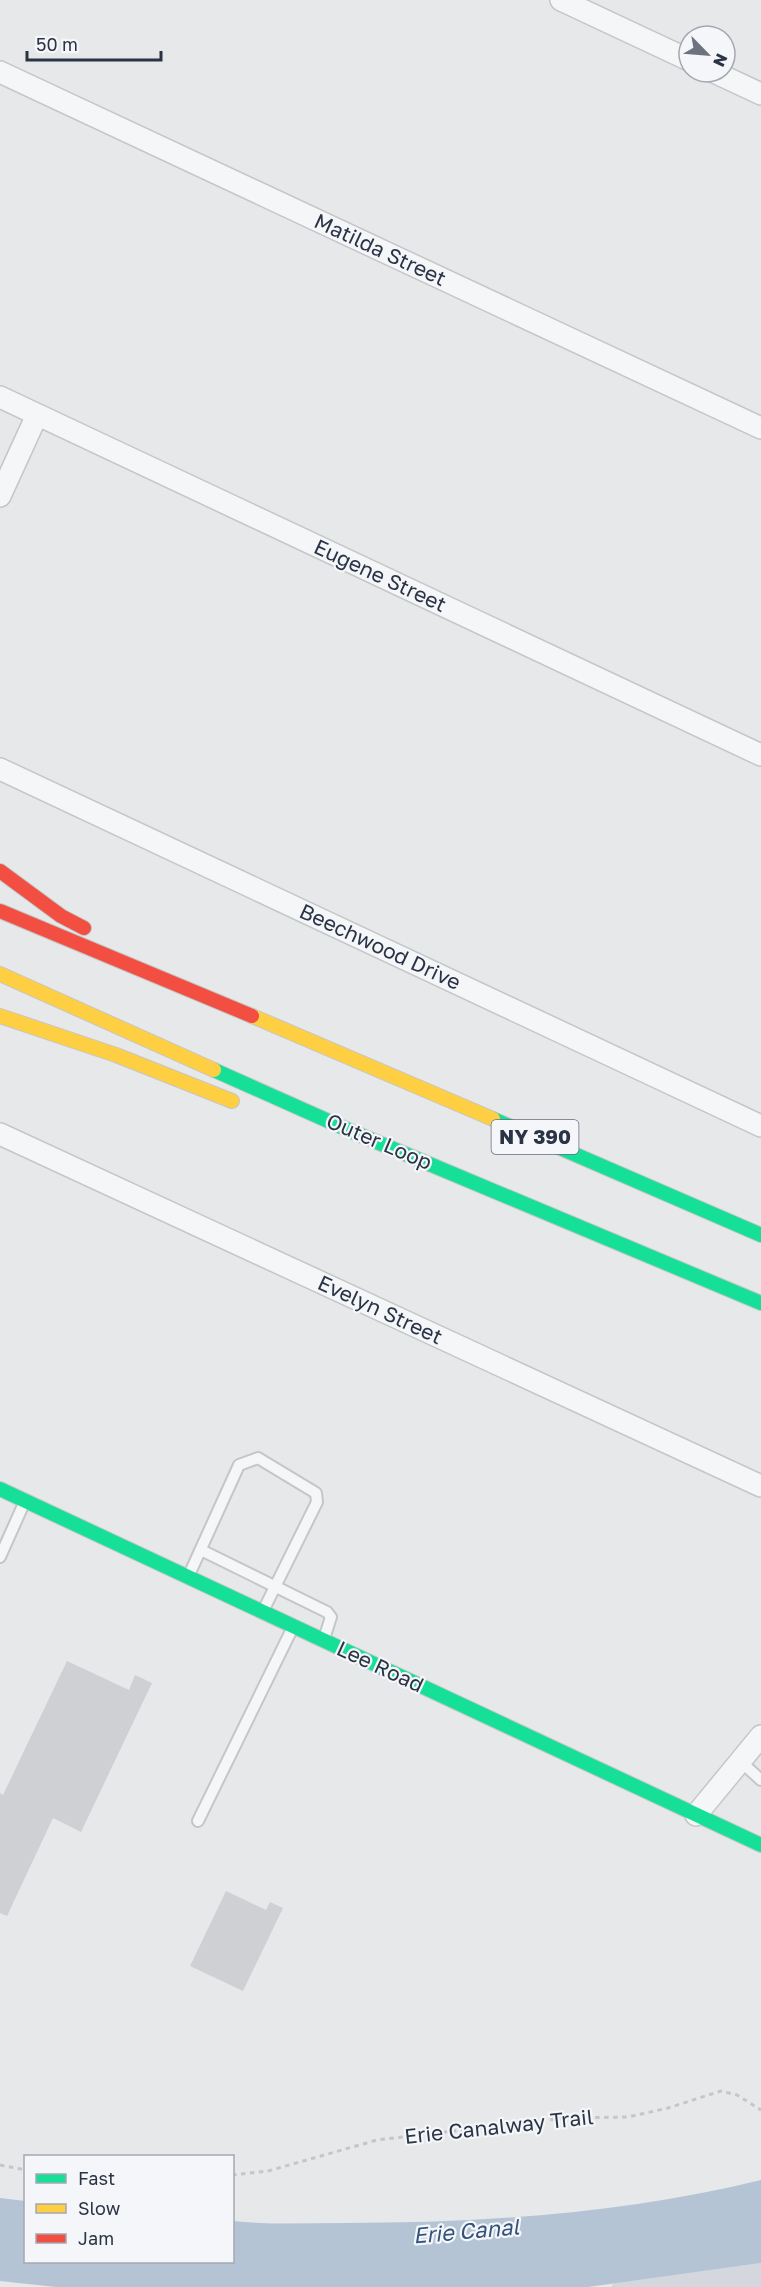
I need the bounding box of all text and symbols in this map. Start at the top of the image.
scale bar [27,24,160,62]
north arrow [677,24,737,84]
text: 50 m [36,33,78,55]
text: N [709,51,732,70]
street label: Matilda Street [310,207,450,291]
street label: Eugene Street [310,533,451,617]
street label: Beechwood Drive [296,897,465,995]
street label: Outer Loop [323,1107,436,1175]
road number: NY 390 [492,1120,578,1154]
street label: Evelyn Street [314,1269,447,1349]
street label: Lee Road [333,1635,428,1697]
street label: Erie Canalway Trail [403,2103,595,2149]
legend [24,2155,234,2263]
text: Fast [78,2167,115,2189]
text: Slow [78,2197,121,2219]
water label: Erie Canal [412,2212,521,2249]
text: Jam [78,2227,114,2249]

